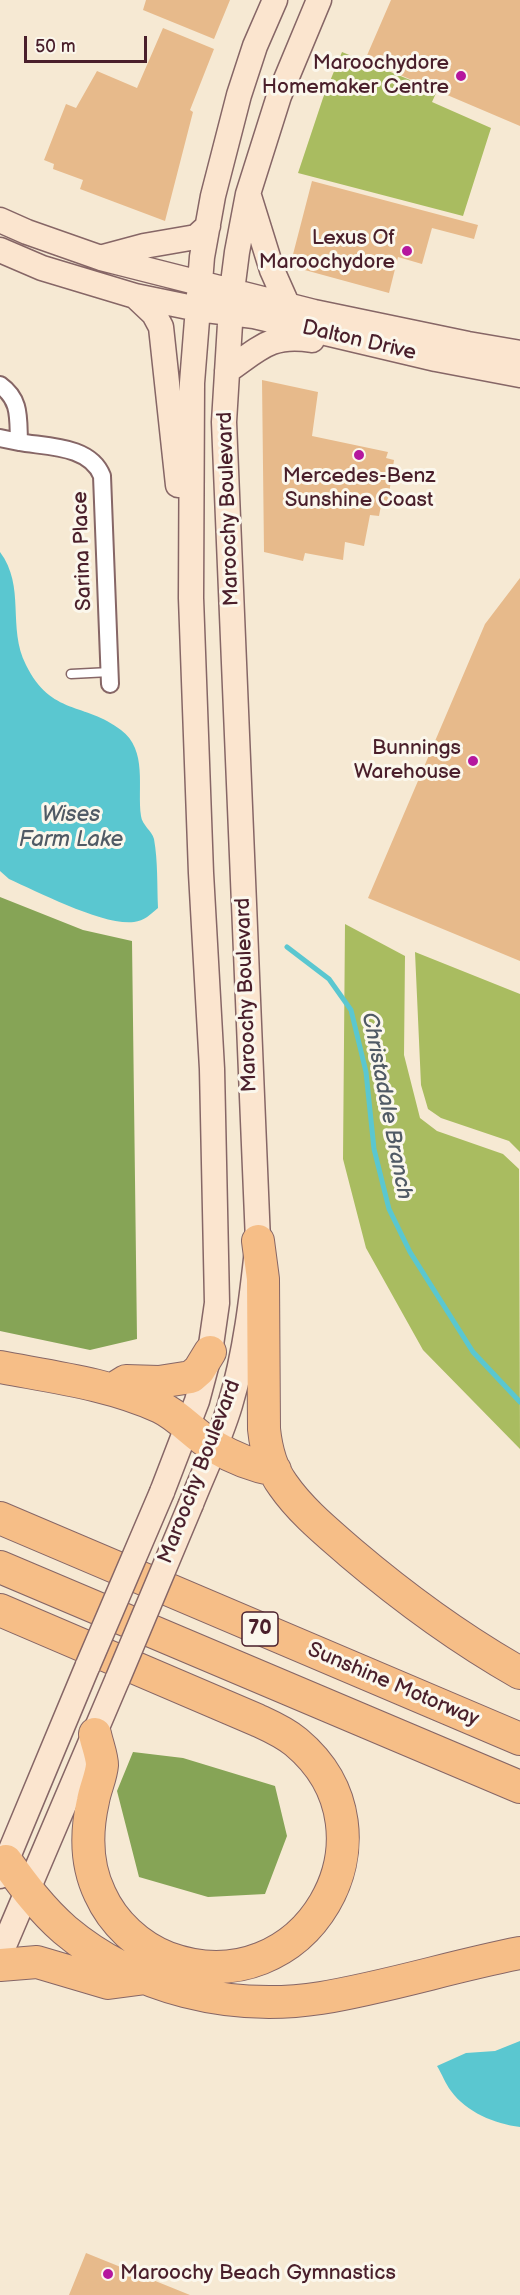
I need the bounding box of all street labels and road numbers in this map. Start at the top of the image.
street label: Dalton Drive [300,316,418,366]
street label: Maroochy Boulevard [213,411,245,607]
street label: Sarina Place [68,491,98,611]
street label: Maroochy Boulevard [231,897,263,1093]
street label: Maroochy Boulevard [153,1377,247,1567]
road number: 70 [242,1612,278,1646]
street label: Sunshine Motorway [304,1638,482,1732]

